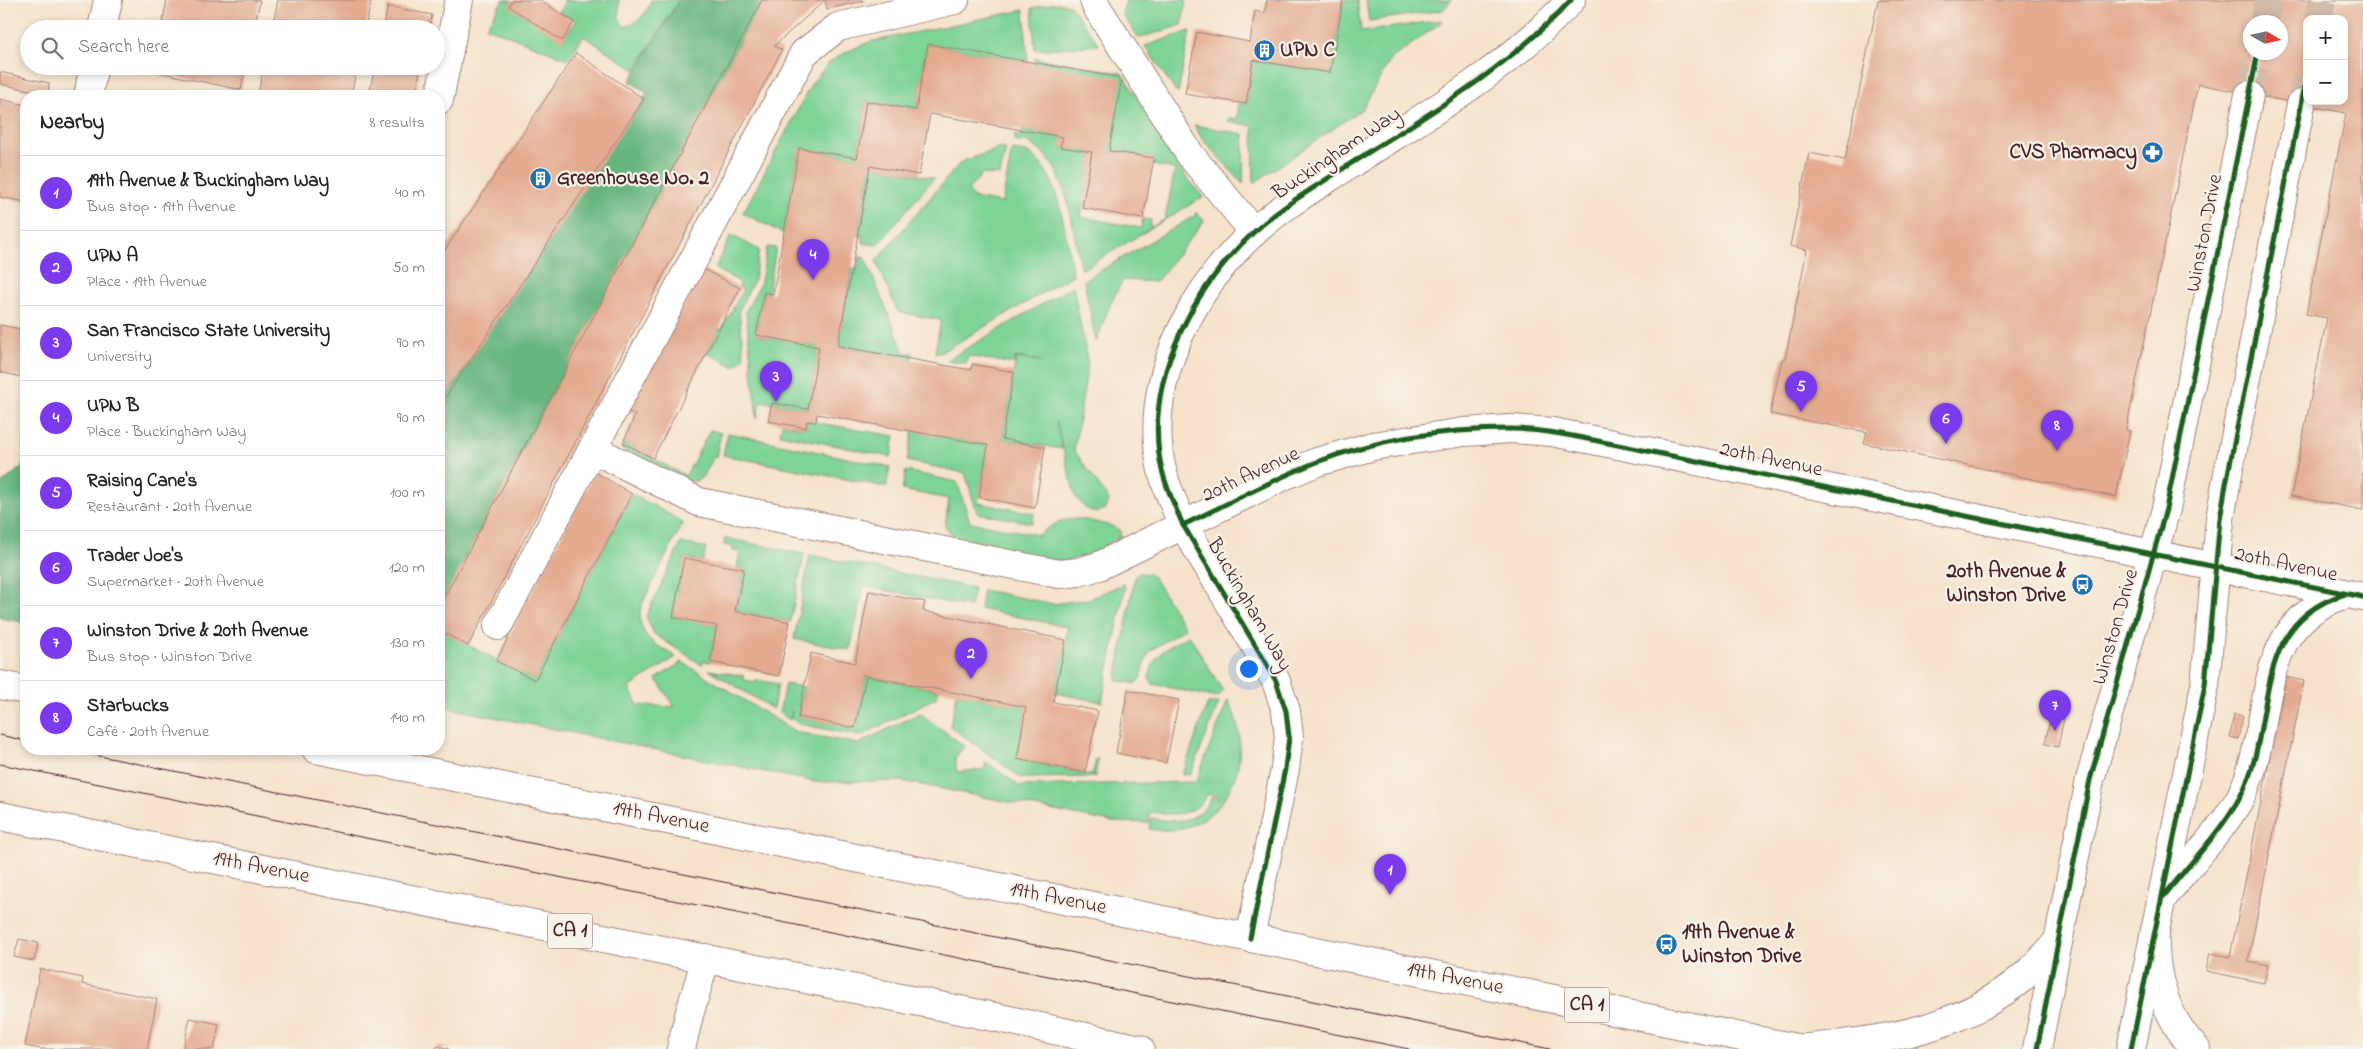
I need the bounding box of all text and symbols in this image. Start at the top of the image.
north arrow [2243,15,2288,60]
map controls [2303,15,2348,105]
button: + [2303,15,2348,60]
search box [20,20,445,75]
icon: search [38,34,66,62]
text: Search here [78,34,169,61]
place label: UPN C [1280,36,1336,66]
building icon: UPN C [1252,39,1276,63]
button: − [2303,60,2348,105]
street label: Buckingham Way [1266,100,1408,210]
text: Nearby [40,108,104,138]
text: 8 results [369,111,425,135]
place label: CVS Pharmacy [2010,138,2137,170]
pharmacy icon: CVS Pharmacy [2141,141,2165,165]
place label: Greenhouse No. 2 [557,164,710,194]
building icon: Greenhouse No. 2 [529,167,553,191]
text: 19th Avenue & Buckingham Way [87,168,329,195]
street label: Winston Drive [2179,171,2231,295]
text: 1 [53,181,59,205]
text: 40 m [395,181,425,205]
text: Bus stop · 19th Avenue [87,195,236,219]
pin: 4 [797,239,829,280]
text: UPN A [87,243,138,270]
text: 2 [52,256,60,280]
text: 50 m [393,256,425,280]
text: Place · 19th Avenue [87,270,207,294]
text: San Francisco State University [87,318,330,345]
text: 3 [53,331,59,355]
text: 90 m [397,331,425,355]
text: University [87,345,152,369]
pin: 3 [760,361,792,402]
pin: 5 [1785,371,1817,412]
text: UPN B [87,393,139,420]
pin: 6 [1930,403,1962,444]
text: 4 [53,406,59,430]
text: 90 m [397,406,425,430]
pin: 8 [2041,410,2073,451]
text: Place · Buckingham Way [87,420,246,444]
street label: 20th Avenue [1717,434,1826,486]
street label: 20th Avenue [1197,439,1305,511]
text: Raising Cane's [87,468,197,495]
text: 5 [51,481,61,505]
text: 100 m [390,481,425,505]
text: Restaurant · 20th Avenue [87,495,252,519]
street label: Buckingham Way [1196,532,1299,678]
street label: 20th Avenue [2232,539,2341,591]
text: Trader Joe's [87,543,183,570]
text: 6 [52,556,60,580]
text: 120 m [389,556,425,580]
place label: 20th Avenue & Winston Drive [1946,557,2067,611]
street label: Winston Drive [2085,565,2147,689]
text: Supermarket · 20th Avenue [87,570,264,594]
bus stop icon: 20th Avenue & Winston Drive [2070,572,2094,596]
text: Winston Drive & 20th Avenue [87,618,308,645]
text: 7 [53,631,59,655]
text: 130 m [390,631,425,655]
pin: 2 [955,638,987,679]
text: Bus stop · Winston Drive [87,645,252,669]
your location [1236,656,1262,682]
pin: 7 [2039,690,2071,731]
text: Starbucks [87,693,169,720]
text: 8 [53,706,59,730]
text: 140 m [390,706,425,730]
text: Café · 20th Avenue [87,720,209,744]
street label: 19th Avenue [610,794,713,842]
street label: 19th Avenue [210,844,313,892]
pin: 1 [1374,854,1406,895]
street label: 19th Avenue [1007,875,1110,923]
road number: CA 1 [548,914,592,948]
place label: 19th Avenue & Winston Drive [1682,918,1802,972]
bus stop icon: 19th Avenue & Winston Drive [1654,933,1678,957]
street label: 19th Avenue [1404,955,1507,1003]
road number: CA 1 [1564,988,1610,1022]

